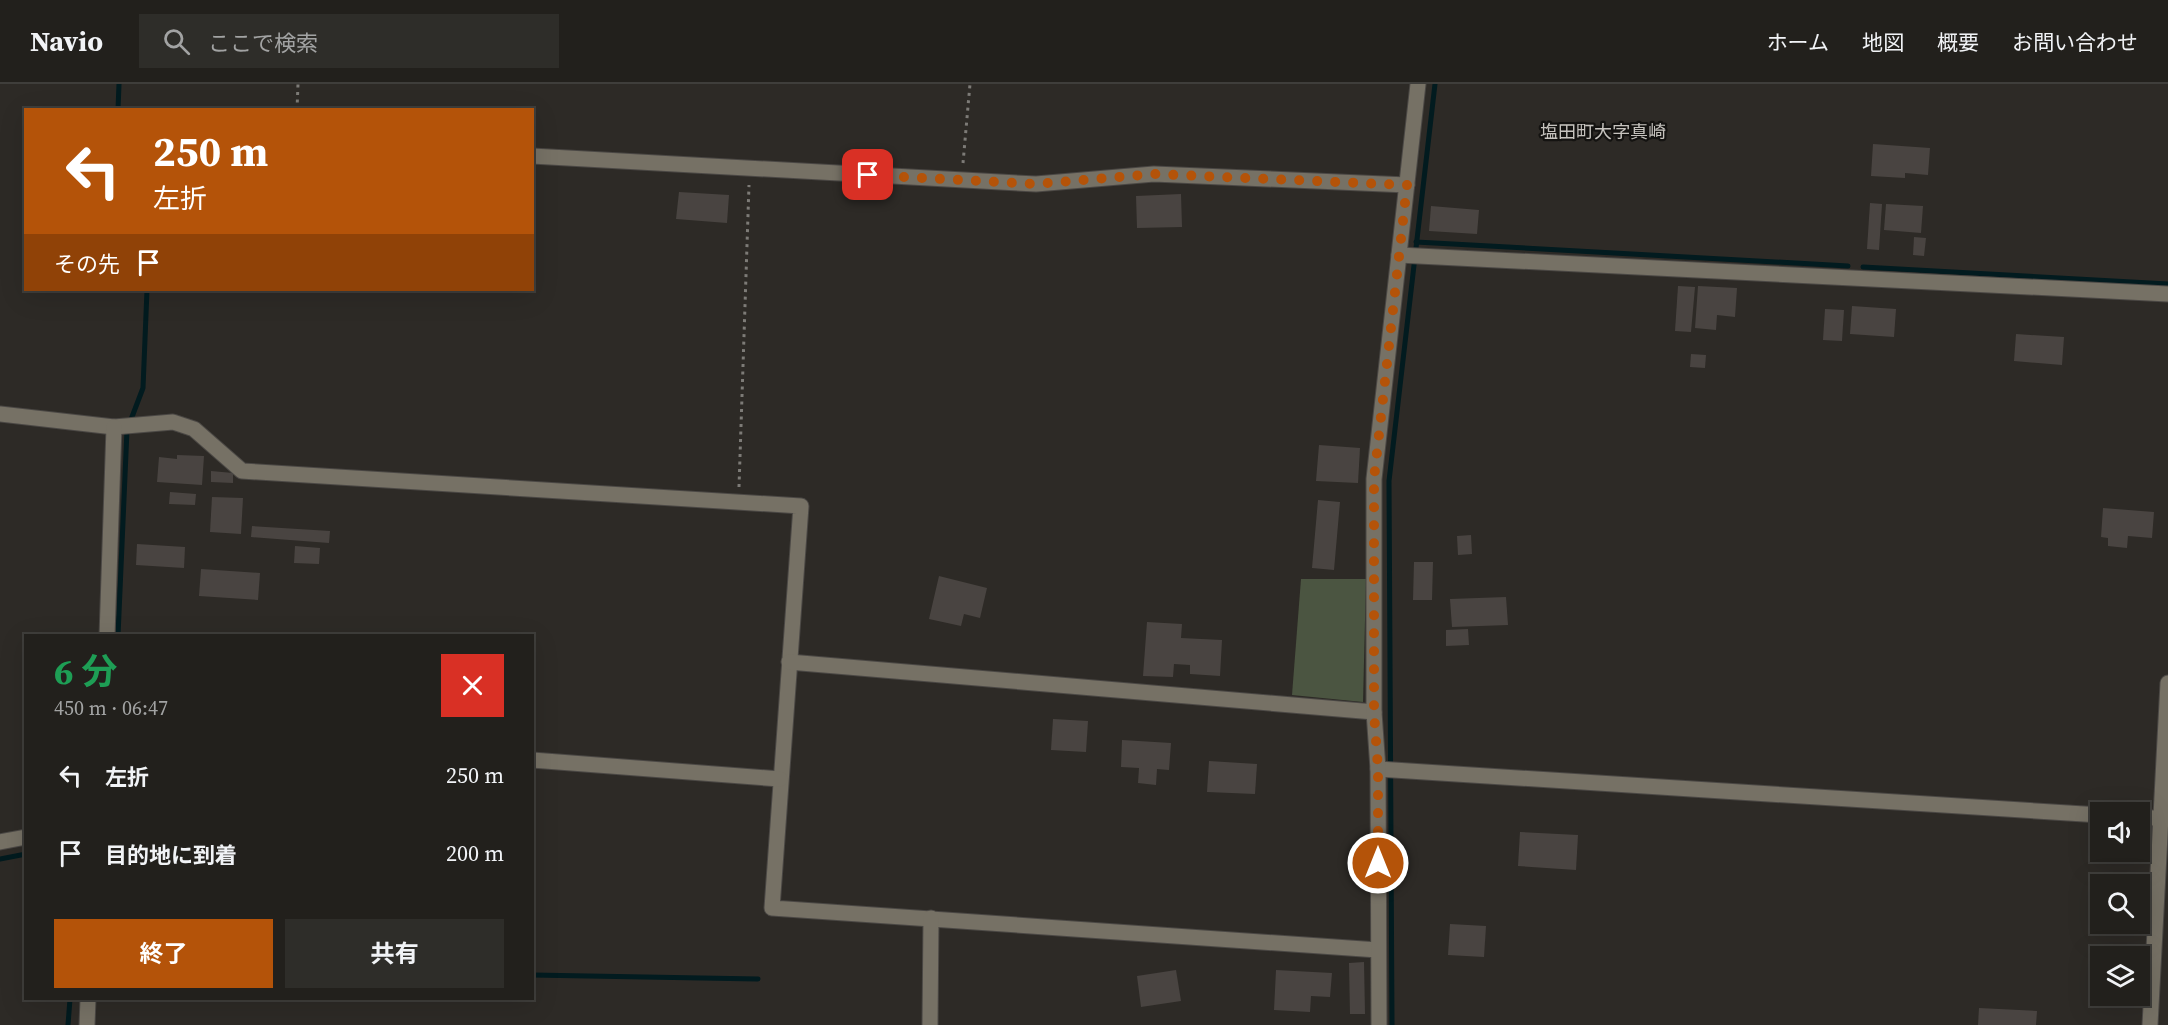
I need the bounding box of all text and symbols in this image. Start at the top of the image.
search box [139,14,559,68]
text: Navio [30,22,103,60]
icon: search [160,25,193,58]
text: ここで検索 [208,28,318,58]
text: ホーム [1767,28,1829,57]
text: 地図 [1862,28,1904,57]
text: 概要 [1937,28,1979,57]
text: お問い合わせ [2012,28,2138,57]
district label: 塩田町大字真崎 [1540,119,1666,144]
text: 250 m [153,122,268,180]
icon: left [54,132,132,210]
pin [842,149,893,200]
icon: arrive [851,158,884,191]
text: 左折 [153,180,207,217]
icon: arrive [132,246,165,279]
text: その先 [54,249,120,279]
text: 6 分 [54,647,117,696]
button: close [441,654,504,717]
text: 450 m · 06:47 [54,694,168,722]
icon: left [54,759,87,792]
text: 250 m [446,760,504,790]
text: 左折 [105,762,149,792]
map controls [2090,802,2150,1006]
button: sound [2090,802,2150,862]
position arrow [1346,831,1410,895]
icon: arrive [54,837,87,870]
text: 200 m [446,838,504,868]
text: 目的地に到着 [105,840,237,870]
button: search [2090,874,2150,934]
button: 終了 [54,919,273,988]
button: 共有 [285,919,504,988]
button: layers [2090,946,2150,1006]

